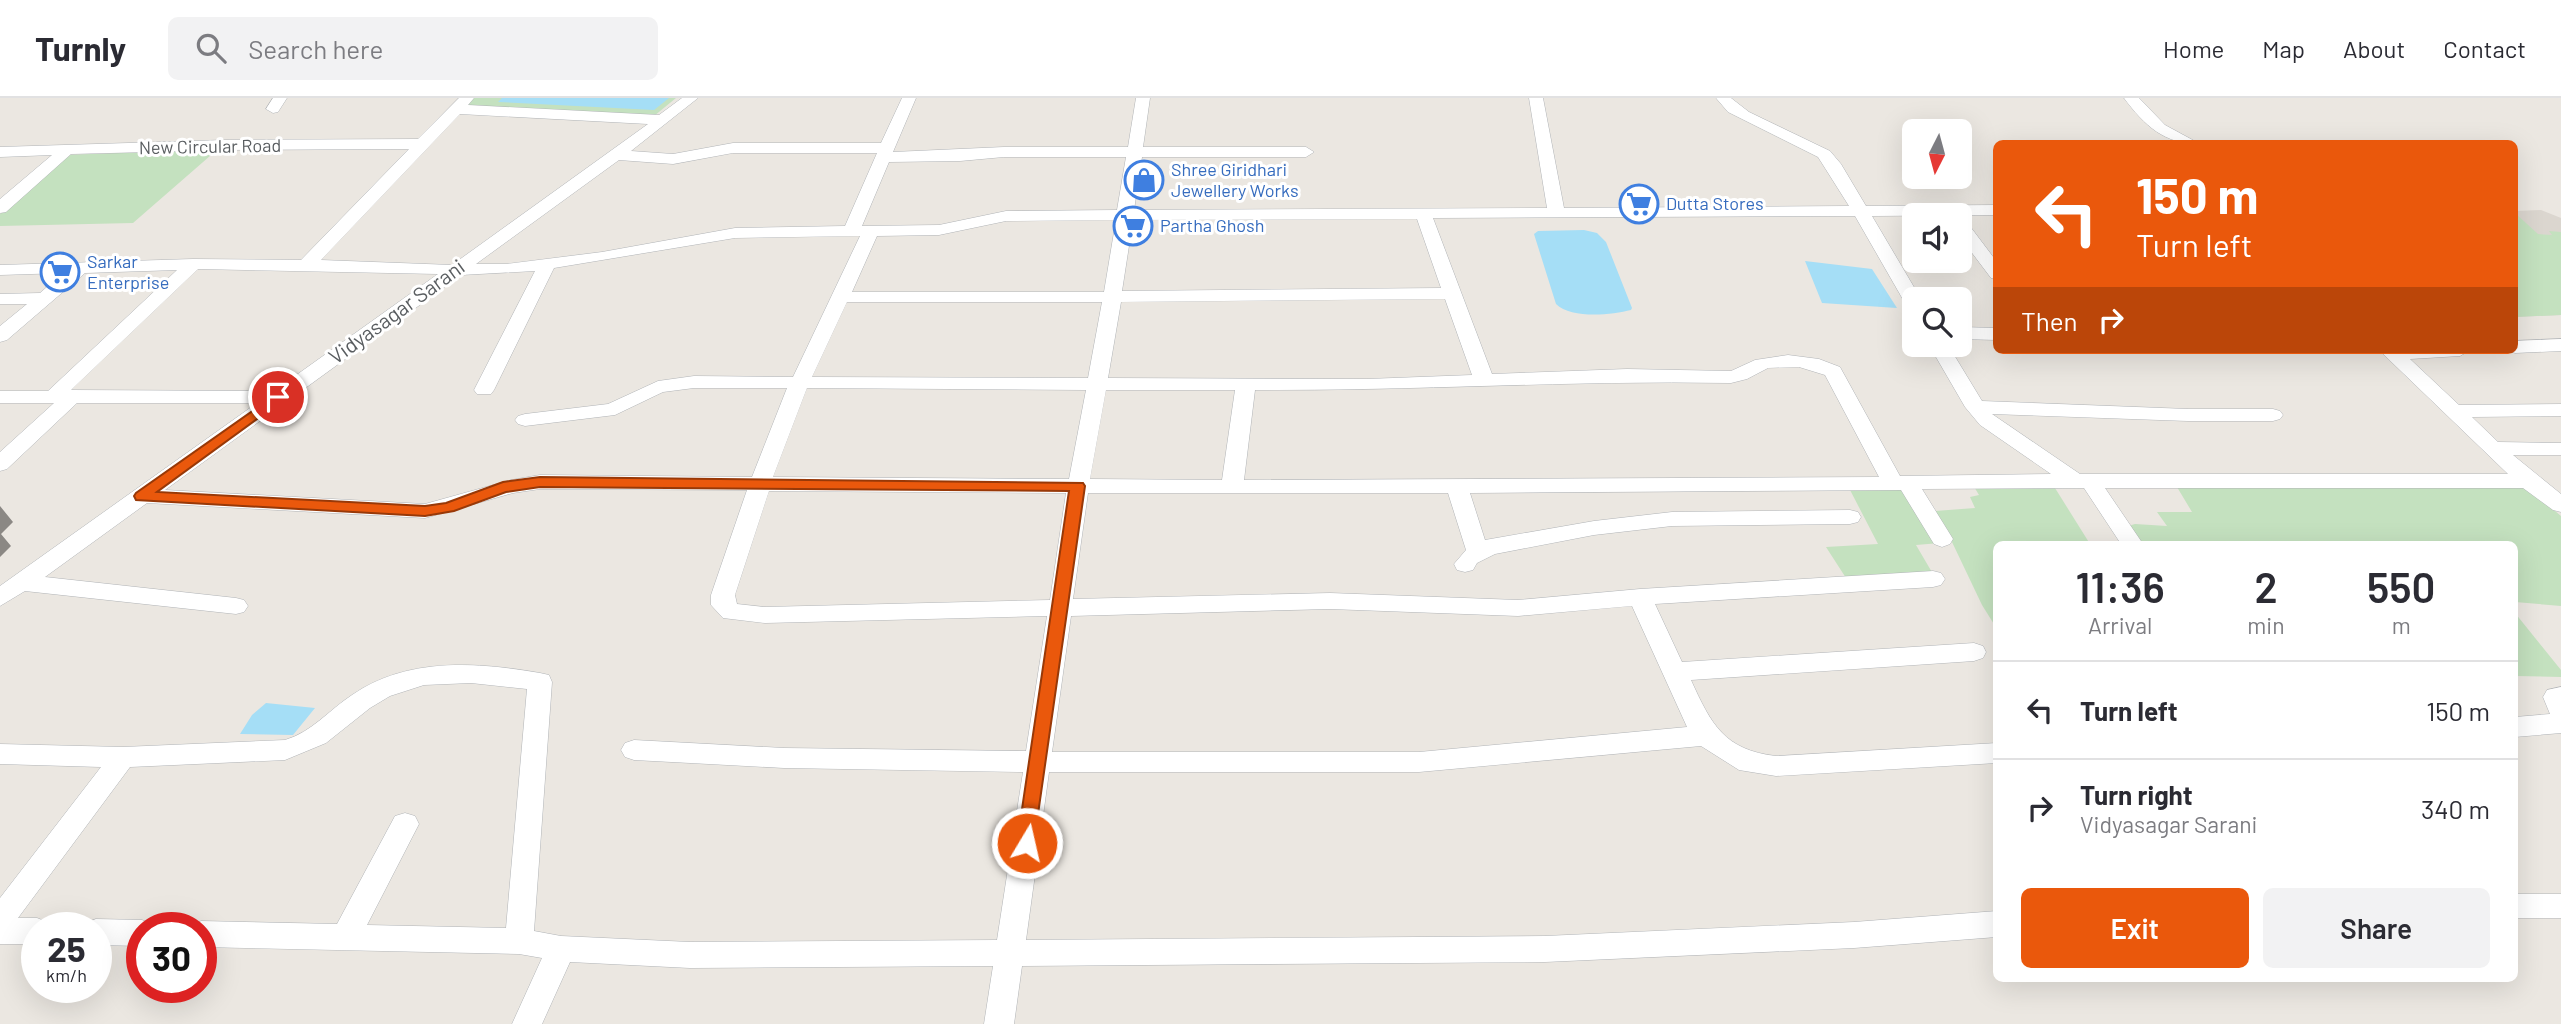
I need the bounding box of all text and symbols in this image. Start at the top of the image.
search box [168,17,658,80]
text: Turnly [35,28,126,68]
icon: search [192,29,230,67]
text: Search here [248,33,383,64]
text: Home [2163,34,2224,63]
text: Map [2262,34,2305,63]
text: About [2343,34,2405,63]
text: Contact [2443,34,2526,63]
north arrow [1902,119,1972,189]
map controls [1902,119,1972,357]
street label: New Circular Road [139,134,281,158]
place label: Shree Giridhari Jewellery Works [1171,158,1299,201]
shop icon: Shree Giridhari Jewellery Works [1123,159,1165,201]
text: 150 m [2136,165,2258,224]
icon: left [2021,168,2112,259]
supermarket icon: Dutta Stores [1618,183,1660,225]
place label: Dutta Stores [1666,192,1764,214]
button: sound [1902,203,1972,273]
supermarket icon: Partha Ghosh [1112,205,1154,247]
place label: Partha Ghosh [1160,214,1264,236]
text: Turn left [2136,225,2253,263]
place label: Sarkar Enterprise [87,250,169,293]
supermarket icon: Sarkar Enterprise [39,251,81,293]
street label: Vidyasagar Sarani [323,253,469,369]
button: search [1902,287,1972,357]
icon: right [2092,301,2130,339]
text: Then [2021,305,2078,336]
pin [248,367,308,427]
icon: arrive [259,378,297,416]
text: 11:36 [2075,561,2165,611]
text: 2 [2254,561,2278,611]
text: 550 [2367,561,2435,611]
text: Arrival [2088,611,2152,639]
text: min [2247,611,2285,639]
text: m [2392,611,2411,639]
icon: left [2021,691,2059,729]
text: Turn left [2080,695,2178,726]
text: 150 m [2426,695,2490,726]
text: Turn right [2080,779,2193,810]
icon: right [2021,789,2059,827]
text: 340 m [2421,793,2490,824]
position arrow [990,806,1064,880]
text: Vidyasagar Sarani [2080,810,2257,838]
button: Exit [2021,888,2249,968]
button: Share [2263,888,2490,968]
speed limit sign: 30 [126,912,217,1003]
text: 25 [47,927,86,969]
text: km/h [46,964,87,986]

